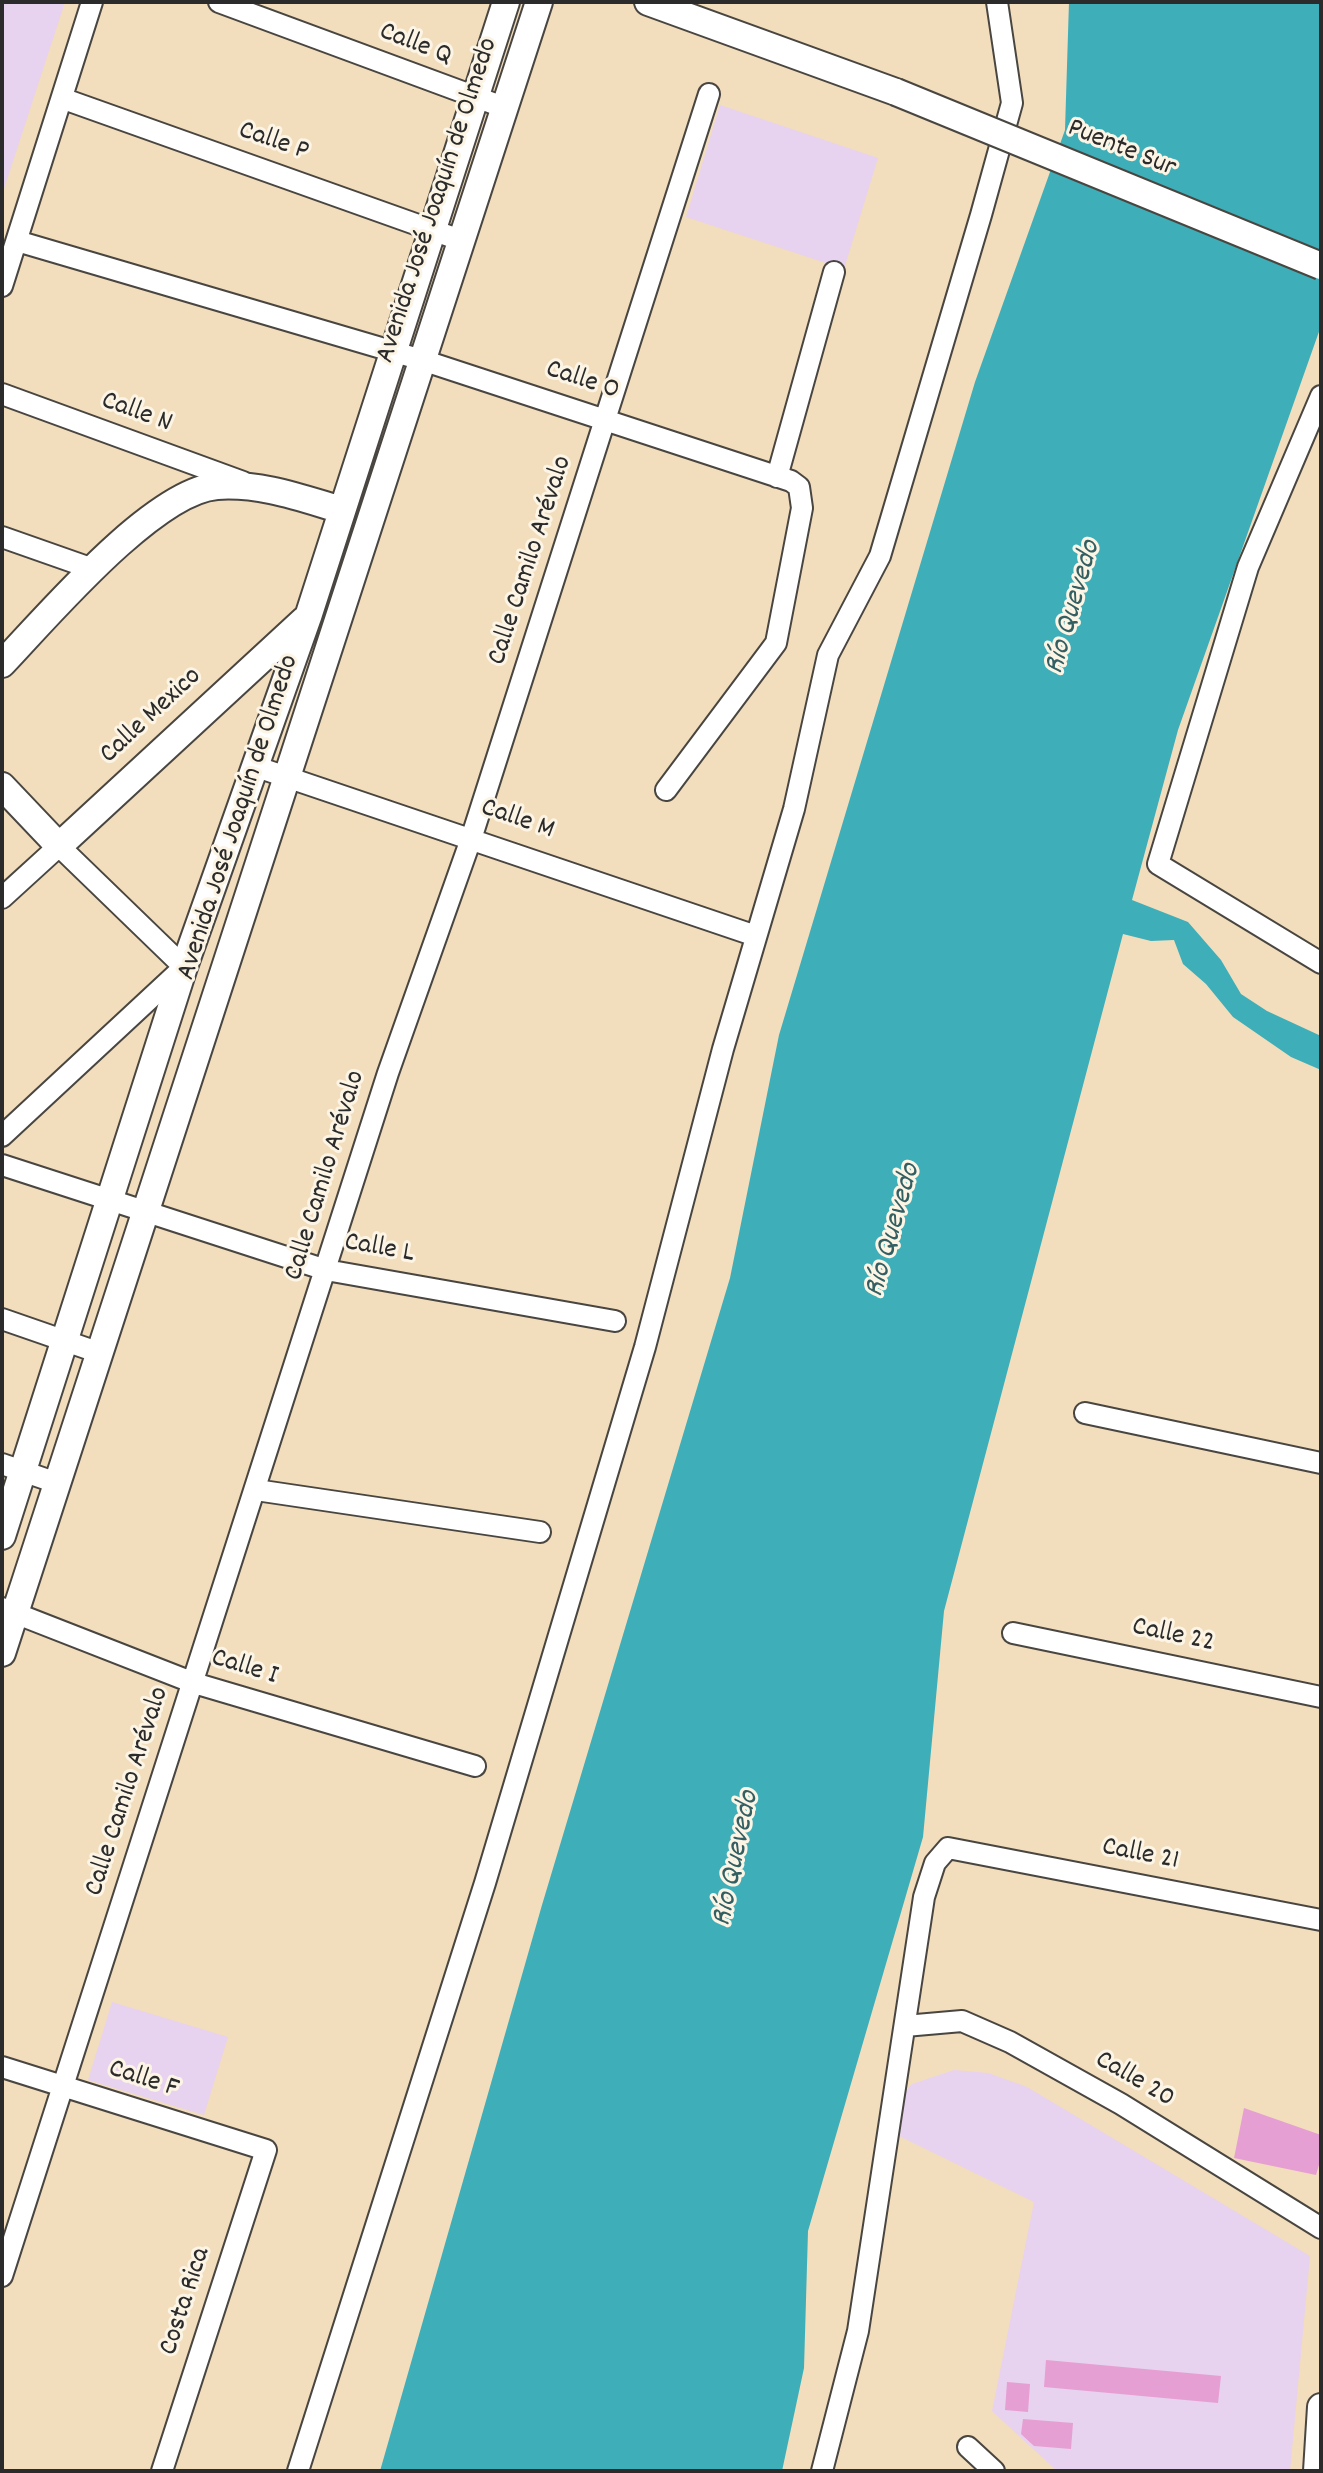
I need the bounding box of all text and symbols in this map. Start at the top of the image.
street label: Calle Q [374,17,456,75]
street label: Avenida José Joaquín de Olmedo [371,34,507,368]
street label: Puente Sur [1062,113,1180,187]
street label: Calle P [234,115,312,171]
street label: Calle O [541,354,623,410]
street label: Calle N [96,386,176,442]
street label: Calle Camilo Arévalo [482,452,582,670]
water label: Río Quevedo [1039,537,1111,679]
street label: Avenida José Joaquín de Olmedo [172,651,308,985]
street label: Calle Mexico [94,661,210,773]
street label: Calle M [476,793,558,849]
street label: Calle Camilo Arévalo [279,1067,375,1285]
water label: Río Quevedo [859,1160,931,1302]
street label: Calle L [341,1227,417,1273]
street label: Calle 22 [1129,1612,1217,1662]
street label: Calle I [207,1643,281,1695]
street label: Calle Camilo Arévalo [79,1683,179,1901]
water label: Río Quevedo [706,1788,770,1930]
street label: Calle 21 [1099,1832,1181,1880]
street label: Calle 20 [1088,2045,1180,2117]
street label: Calle F [104,2054,182,2108]
street label: Costa Rica [154,2244,220,2360]

